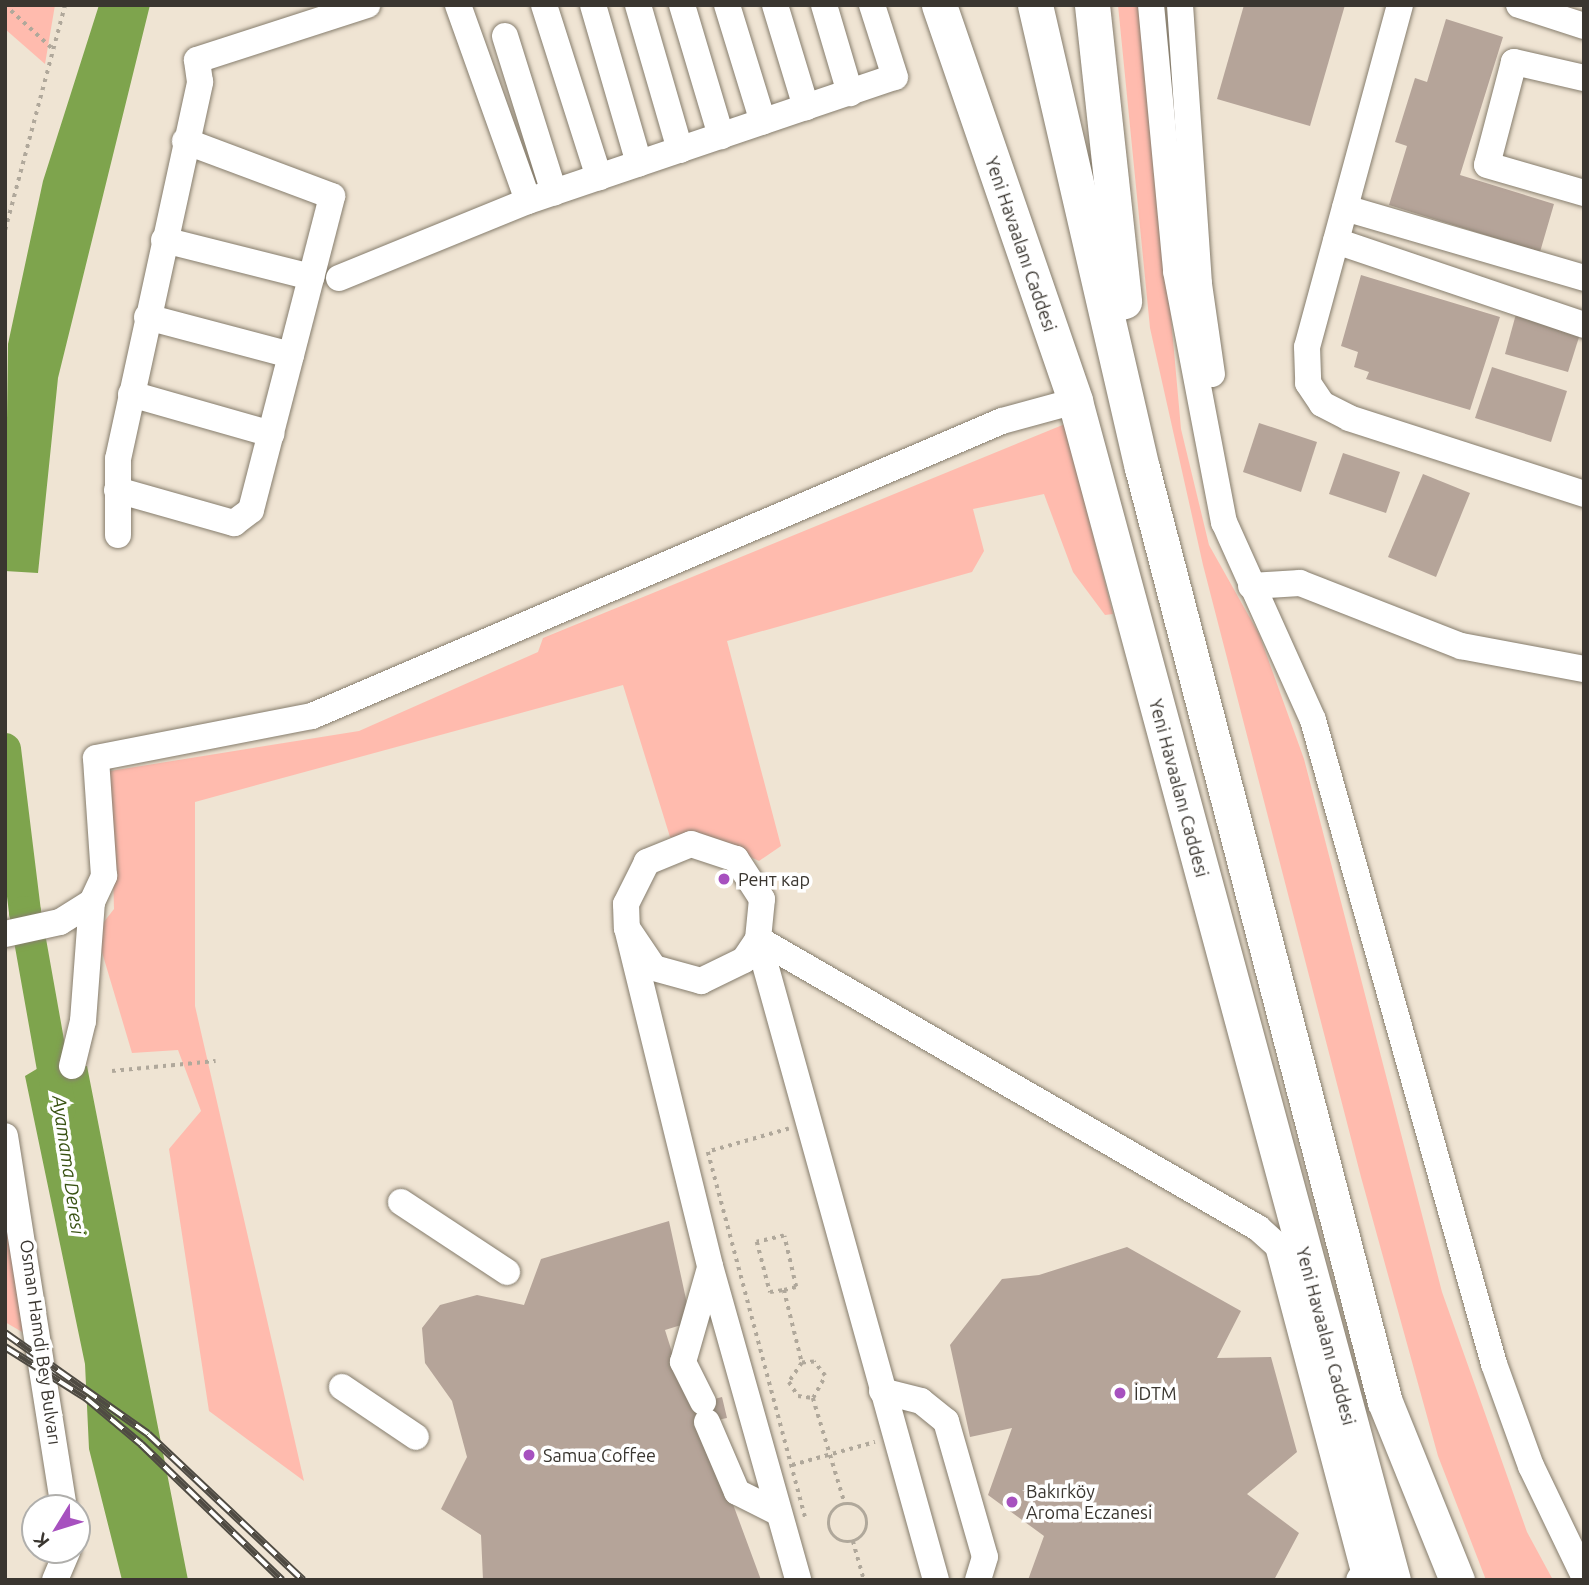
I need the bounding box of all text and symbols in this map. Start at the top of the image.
street label: Yeni Havaalanı Caddesi [981,154,1061,334]
street label: Yeni Havaalanı Caddesi [1145,697,1213,879]
place label: Рент кар [738,868,810,890]
marker: Рент кар [716,871,732,887]
water label: Ayamama Deresi [47,1094,89,1236]
street label: Osman Hamdi Bey Bulvarı [16,1238,66,1446]
street label: Yeni Havaalanı Caddesi [1292,1245,1360,1427]
place label: İDTM [1134,1382,1177,1404]
marker: İDTM [1112,1385,1128,1401]
place label: Samua Coffee [543,1444,656,1466]
marker: Samua Coffee [521,1447,537,1463]
place label: Bakırköy Aroma Eczanesi [1026,1481,1152,1524]
north arrow [21,1494,91,1564]
marker: Bakırköy Aroma Eczanesi [1004,1494,1020,1510]
text: K [28,1529,54,1552]

